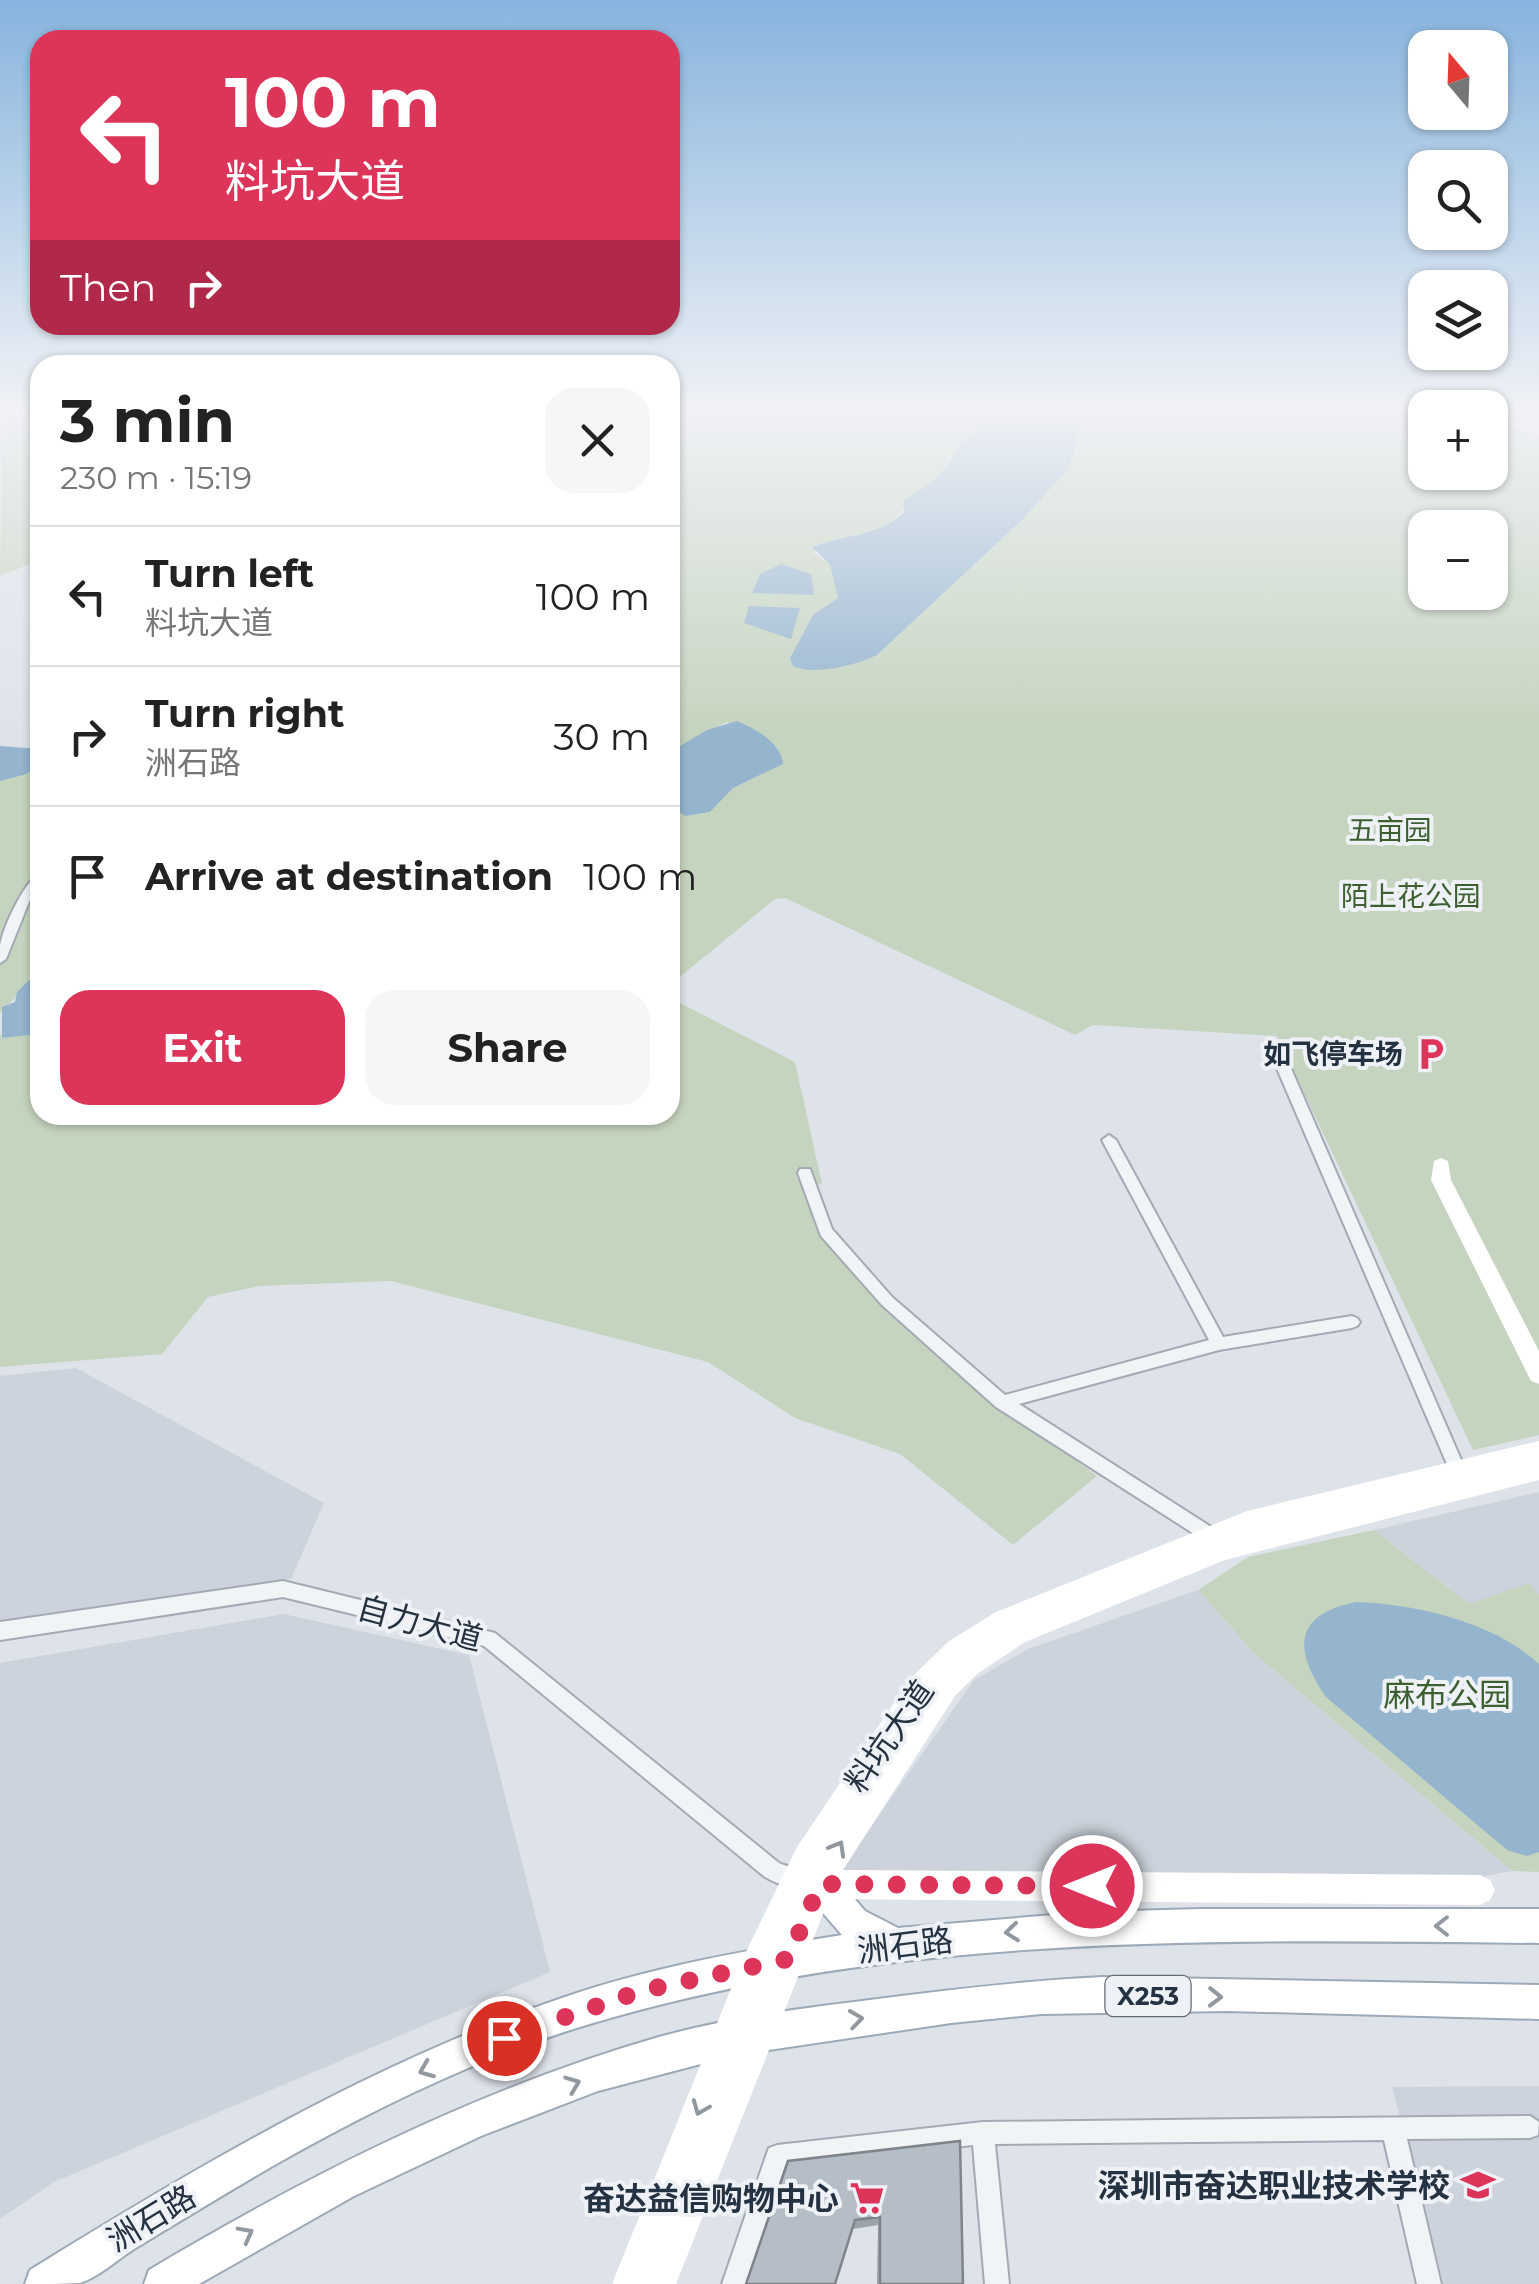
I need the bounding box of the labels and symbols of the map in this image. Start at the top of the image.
north arrow [1408,30,1508,130]
park label: 五亩园 [1348,813,1432,847]
park label: 陌上花公园 [1341,879,1481,913]
parking icon: 如飞停车场 [1412,1035,1450,1073]
place label: 如飞停车场 [1263,1037,1403,1071]
street label: 自力大道 [353,1588,487,1658]
street label: 料坑大道 [836,1672,942,1800]
park label: 麻布公园 [1383,1675,1511,1714]
position arrow [1040,1834,1144,1938]
one-way arrow [826,1841,845,1859]
one-way arrow [1433,1915,1448,1937]
street label: 洲石路 [855,1920,955,1970]
one-way arrow [1003,1921,1019,1942]
road number: X253 [1106,1976,1190,2016]
one-way arrow [1207,1986,1223,2007]
pin [462,1996,547,2081]
one-way arrow [848,2009,864,2030]
one-way arrow [418,2058,436,2078]
one-way arrow [563,2075,581,2095]
one-way arrow [692,2098,712,2116]
place label: 深圳市奋达职业技术学校 [1098,2166,1450,2205]
school or university icon: 深圳市奋达职业技术学校 [1459,2166,1497,2204]
street label: 洲石路 [100,2177,202,2259]
place label: 奋达益信购物中心 [583,2179,839,2218]
supermarket icon: 奋达益信购物中心 [848,2179,886,2217]
one-way arrow [236,2227,254,2246]

